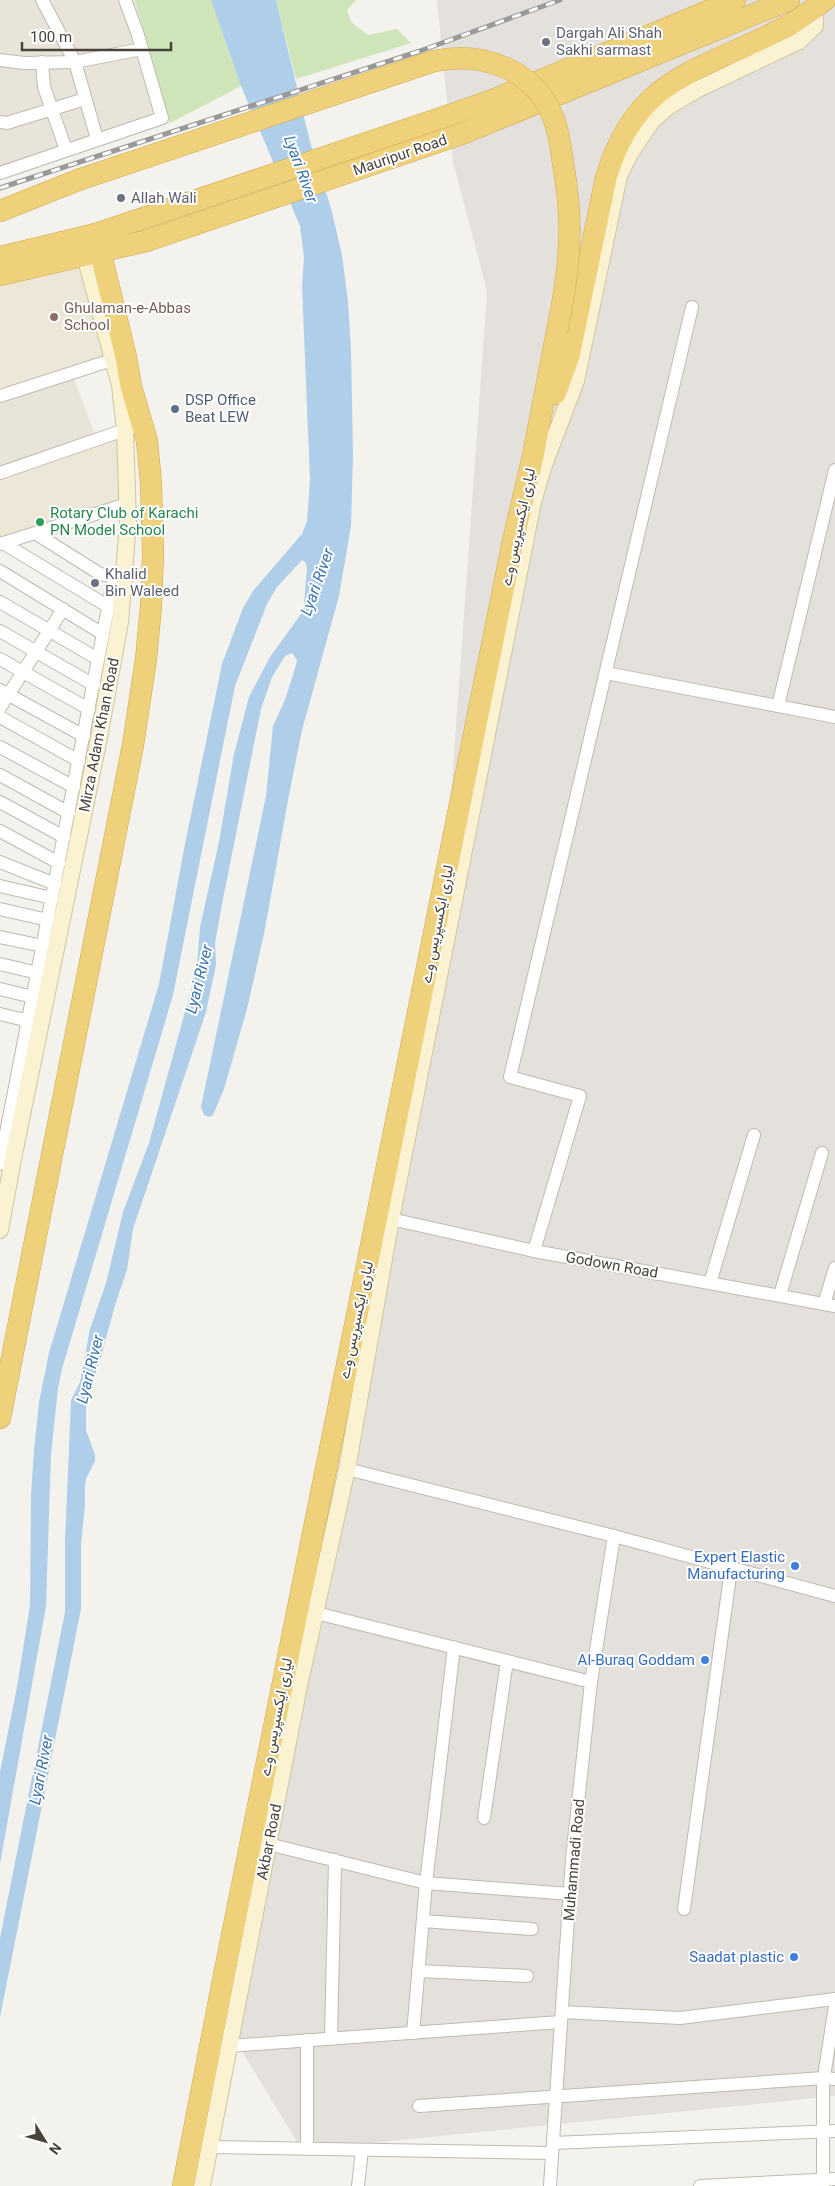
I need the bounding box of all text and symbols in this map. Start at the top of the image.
scale bar [22,20,171,52]
place label: Dargah Ali Shah Sakhi sarmast [556,24,662,59]
text: 100 m [30,28,72,46]
marker: Dargah Ali Shah Sakhi sarmast [540,36,552,48]
street label: Mauripur Road [351,131,449,179]
water label: Lyari River [280,133,322,206]
place label: Allah Wali [131,189,197,207]
marker: Allah Wali [115,192,127,204]
place label: Ghulaman-e-Abbas School [64,299,191,334]
marker: Ghulaman-e-Abbas School [48,311,60,323]
place label: DSP Office Beat LEW [185,391,256,426]
marker: DSP Office Beat LEW [169,403,181,415]
street label: لیاری ایکسپریس وے [497,466,540,588]
place label: Rotary Club of Karachi PN Model School [50,504,199,539]
marker: Rotary Club of Karachi PN Model School [34,516,46,528]
water label: Lyari River [296,545,338,618]
place label: Khalid Bin Waleed [105,565,179,600]
marker: Khalid Bin Waleed [89,577,101,589]
street label: Mirza Adam Khan Road [75,656,123,814]
street label: لیاری ایکسپریس وے [417,863,458,985]
water label: Lyari River [181,942,217,1015]
street label: Godown Road [564,1248,660,1282]
street label: لیاری ایکسپریس وے [335,1259,378,1381]
water label: Lyari River [72,1332,108,1405]
place label: Expert Elastic Manufacturing [687,1548,785,1583]
marker: Expert Elastic Manufacturing [789,1560,801,1572]
place label: Al-Buraq Goddam [578,1651,695,1669]
marker: Al-Buraq Goddam [699,1654,711,1666]
street label: لیاری ایکسپریس وے [256,1656,297,1778]
water label: Lyari River [25,1733,57,1806]
street label: Muhammadi Road [560,1798,588,1922]
street label: Akbar Road [253,1802,285,1882]
place label: Saadat plastic [689,1948,784,1966]
marker: Saadat plastic [788,1951,800,1963]
north arrow [20,2116,70,2166]
text: N [46,2140,65,2158]

